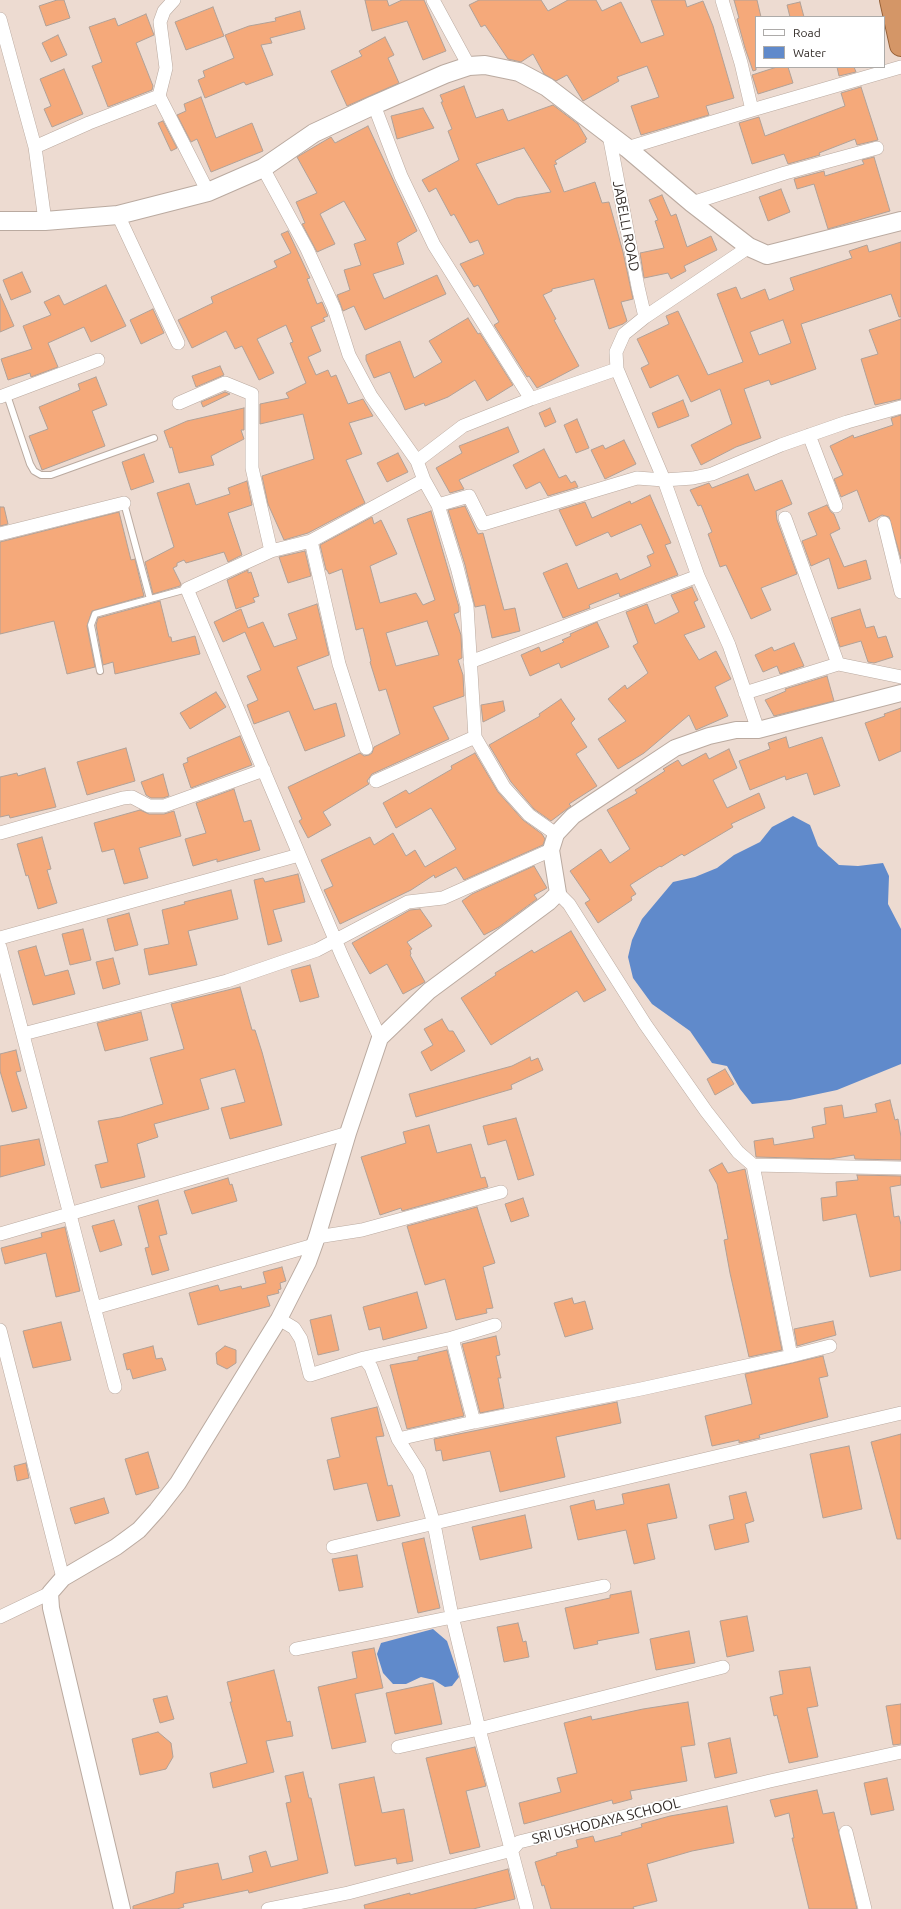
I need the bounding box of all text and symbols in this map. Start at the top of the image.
legend [755,16,885,68]
text: Road [793,26,821,39]
text: Water [793,46,826,59]
street label: JABELLI ROAD [609,179,643,273]
street label: SRI USHODAYA SCHOOL [530,1794,682,1848]

